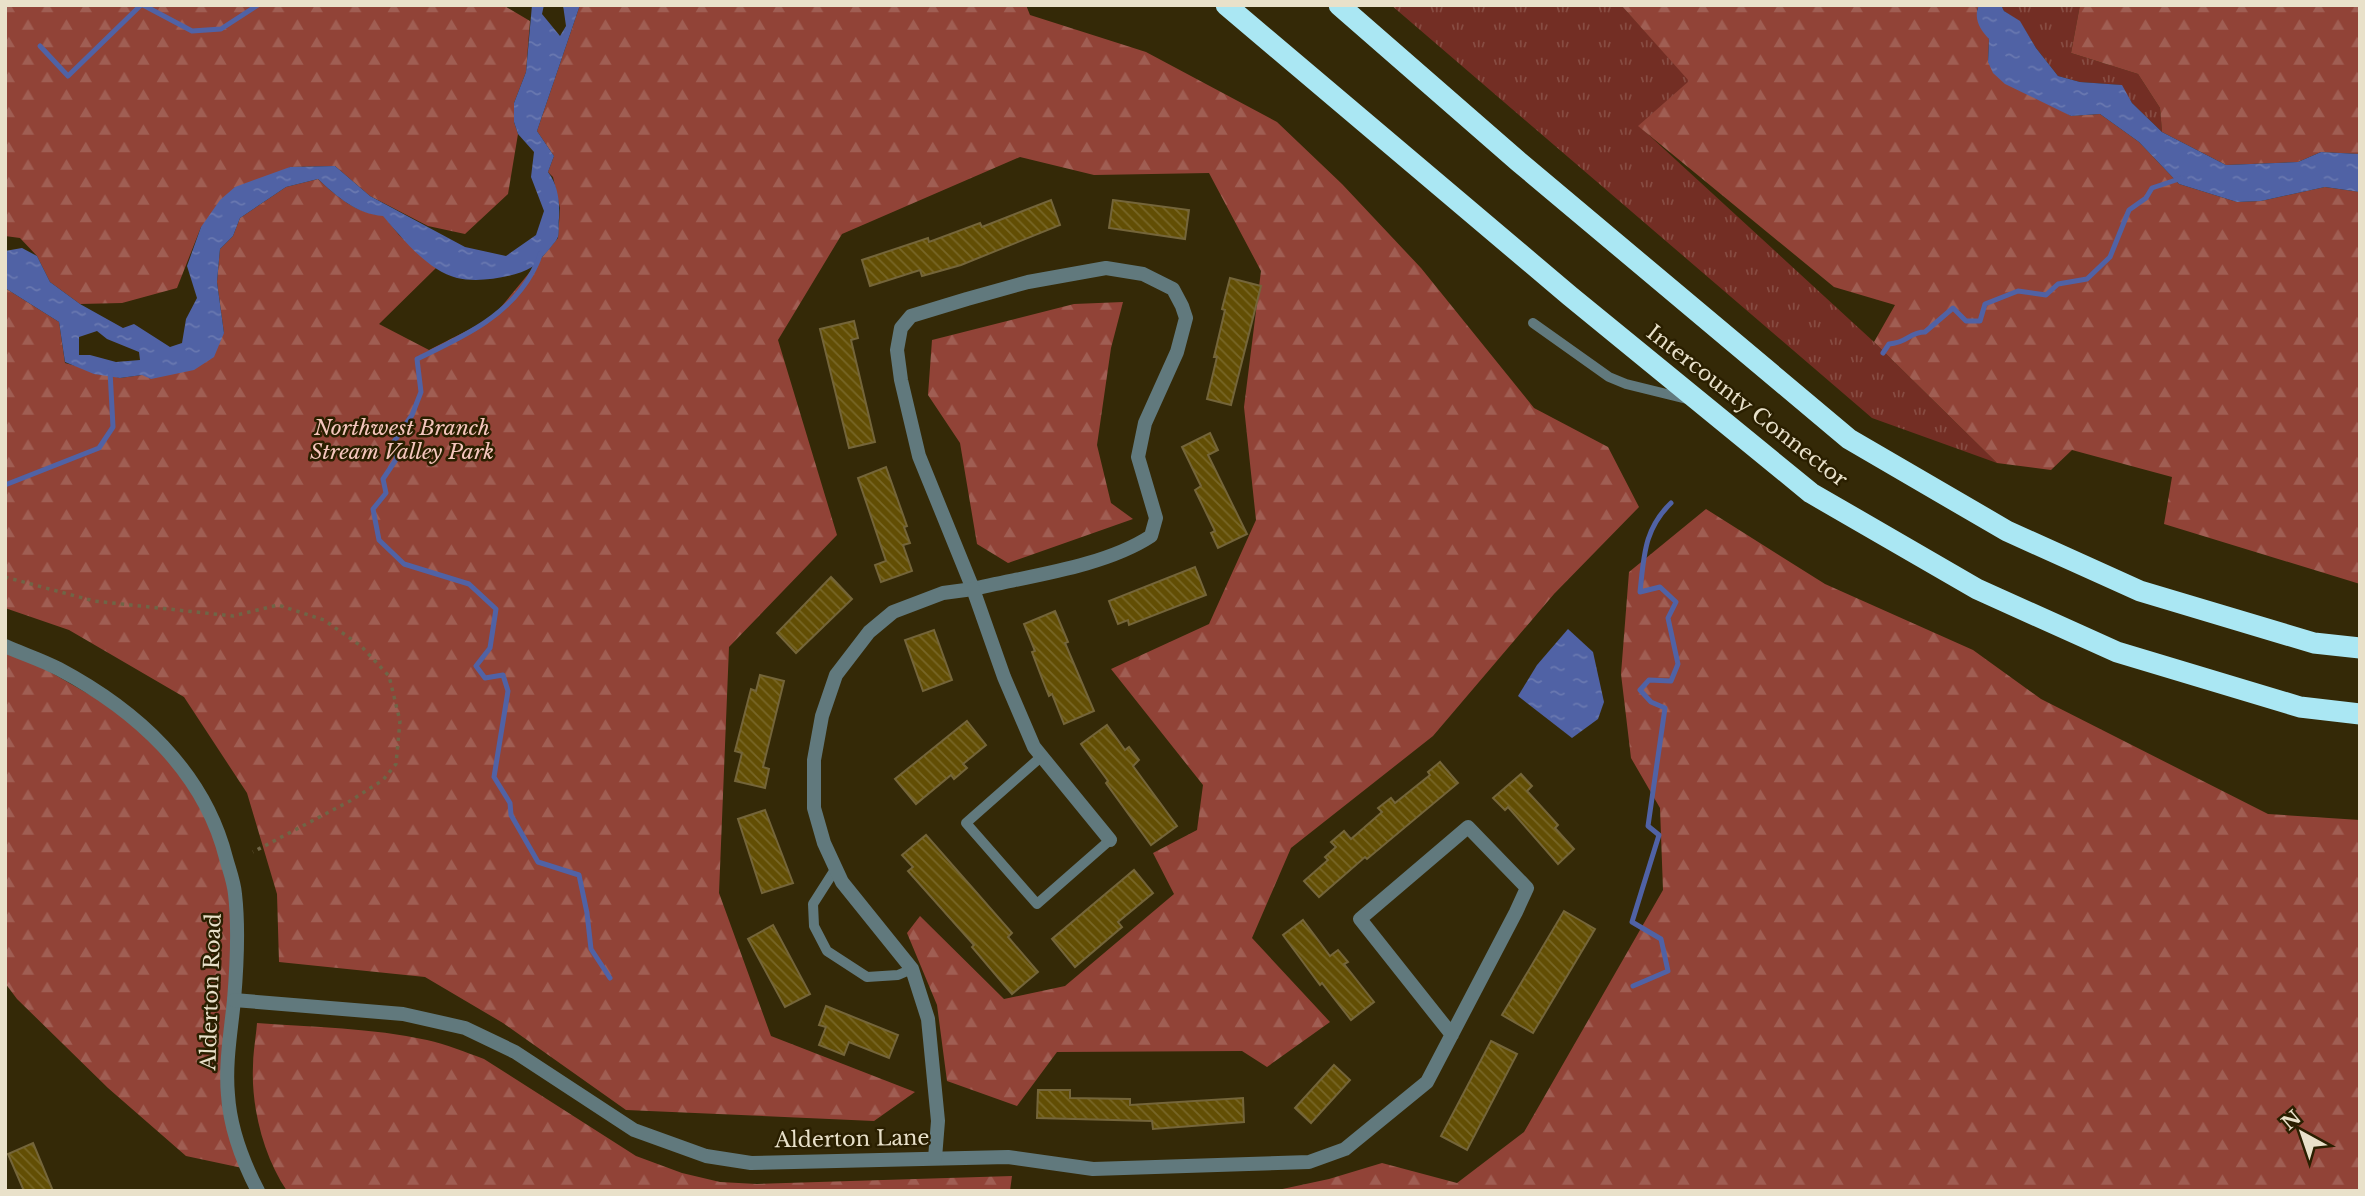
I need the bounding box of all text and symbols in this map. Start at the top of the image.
street label: Intercounty Connector [1641,320,1853,492]
park label: Northwest Branch Stream Valley Park [310,415,494,465]
street label: Alderton Road [195,913,227,1072]
north arrow [2267,1098,2337,1168]
text: N [2277,1106,2306,1135]
street label: Alderton Lane [773,1125,930,1153]

